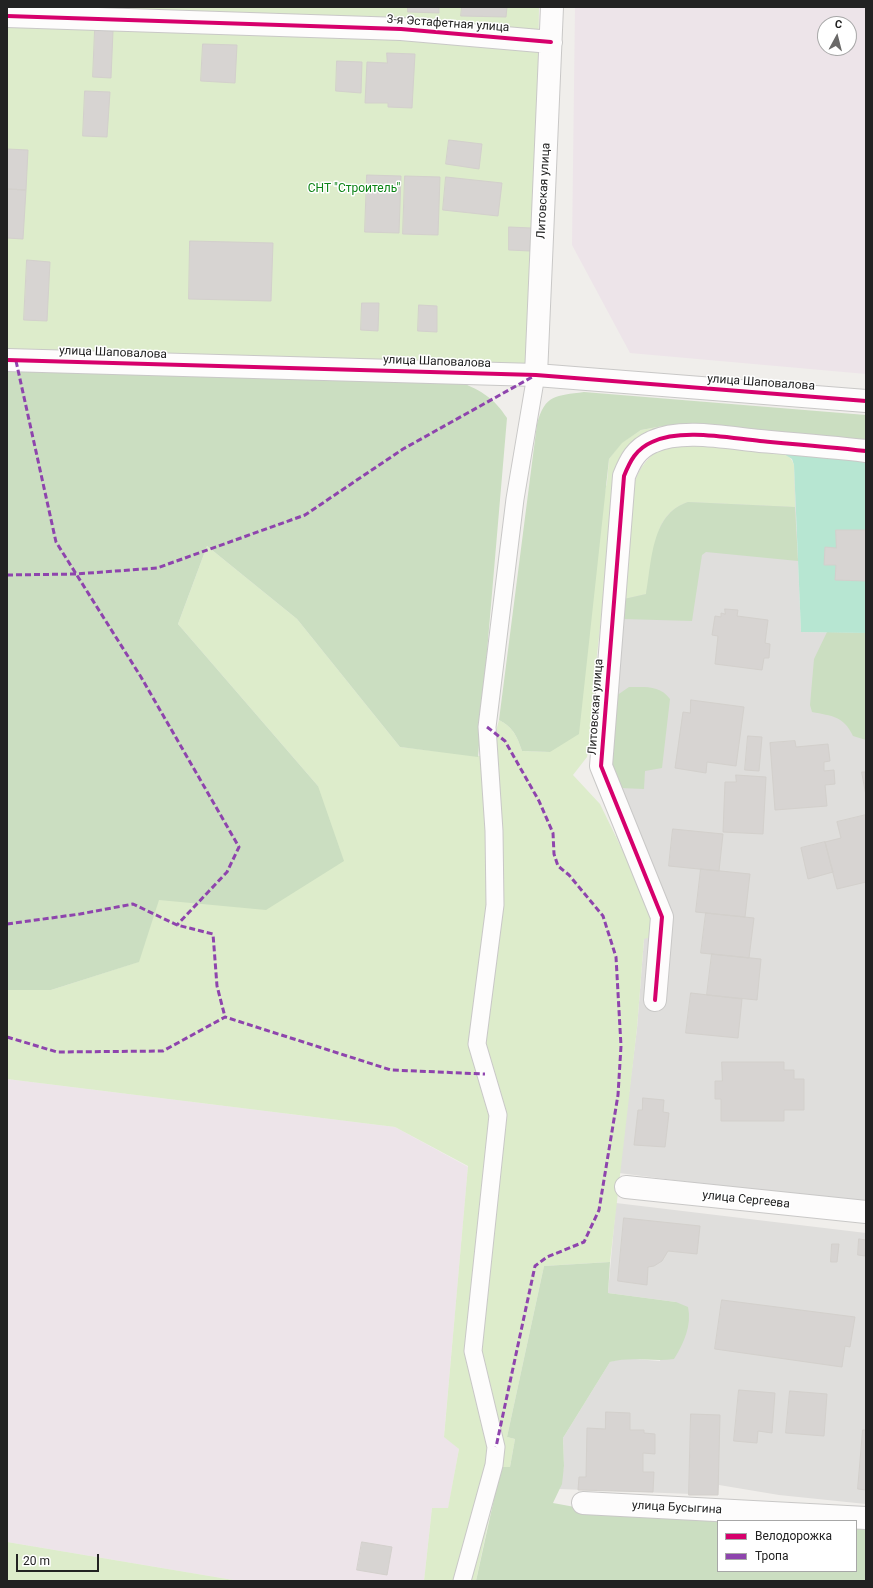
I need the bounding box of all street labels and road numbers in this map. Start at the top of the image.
street label: 3-я Эстафетная улица [386,13,510,35]
street label: Литовская улица [534,142,554,240]
street label: улица Шаповалова [59,344,167,362]
street label: улица Шаповалова [383,353,491,371]
street label: улица Шаповалова [707,372,815,394]
street label: Литовская улица [585,658,607,756]
street label: улица Сергеева [702,1188,790,1212]
street label: улица Бусыгина [632,1498,722,1518]

